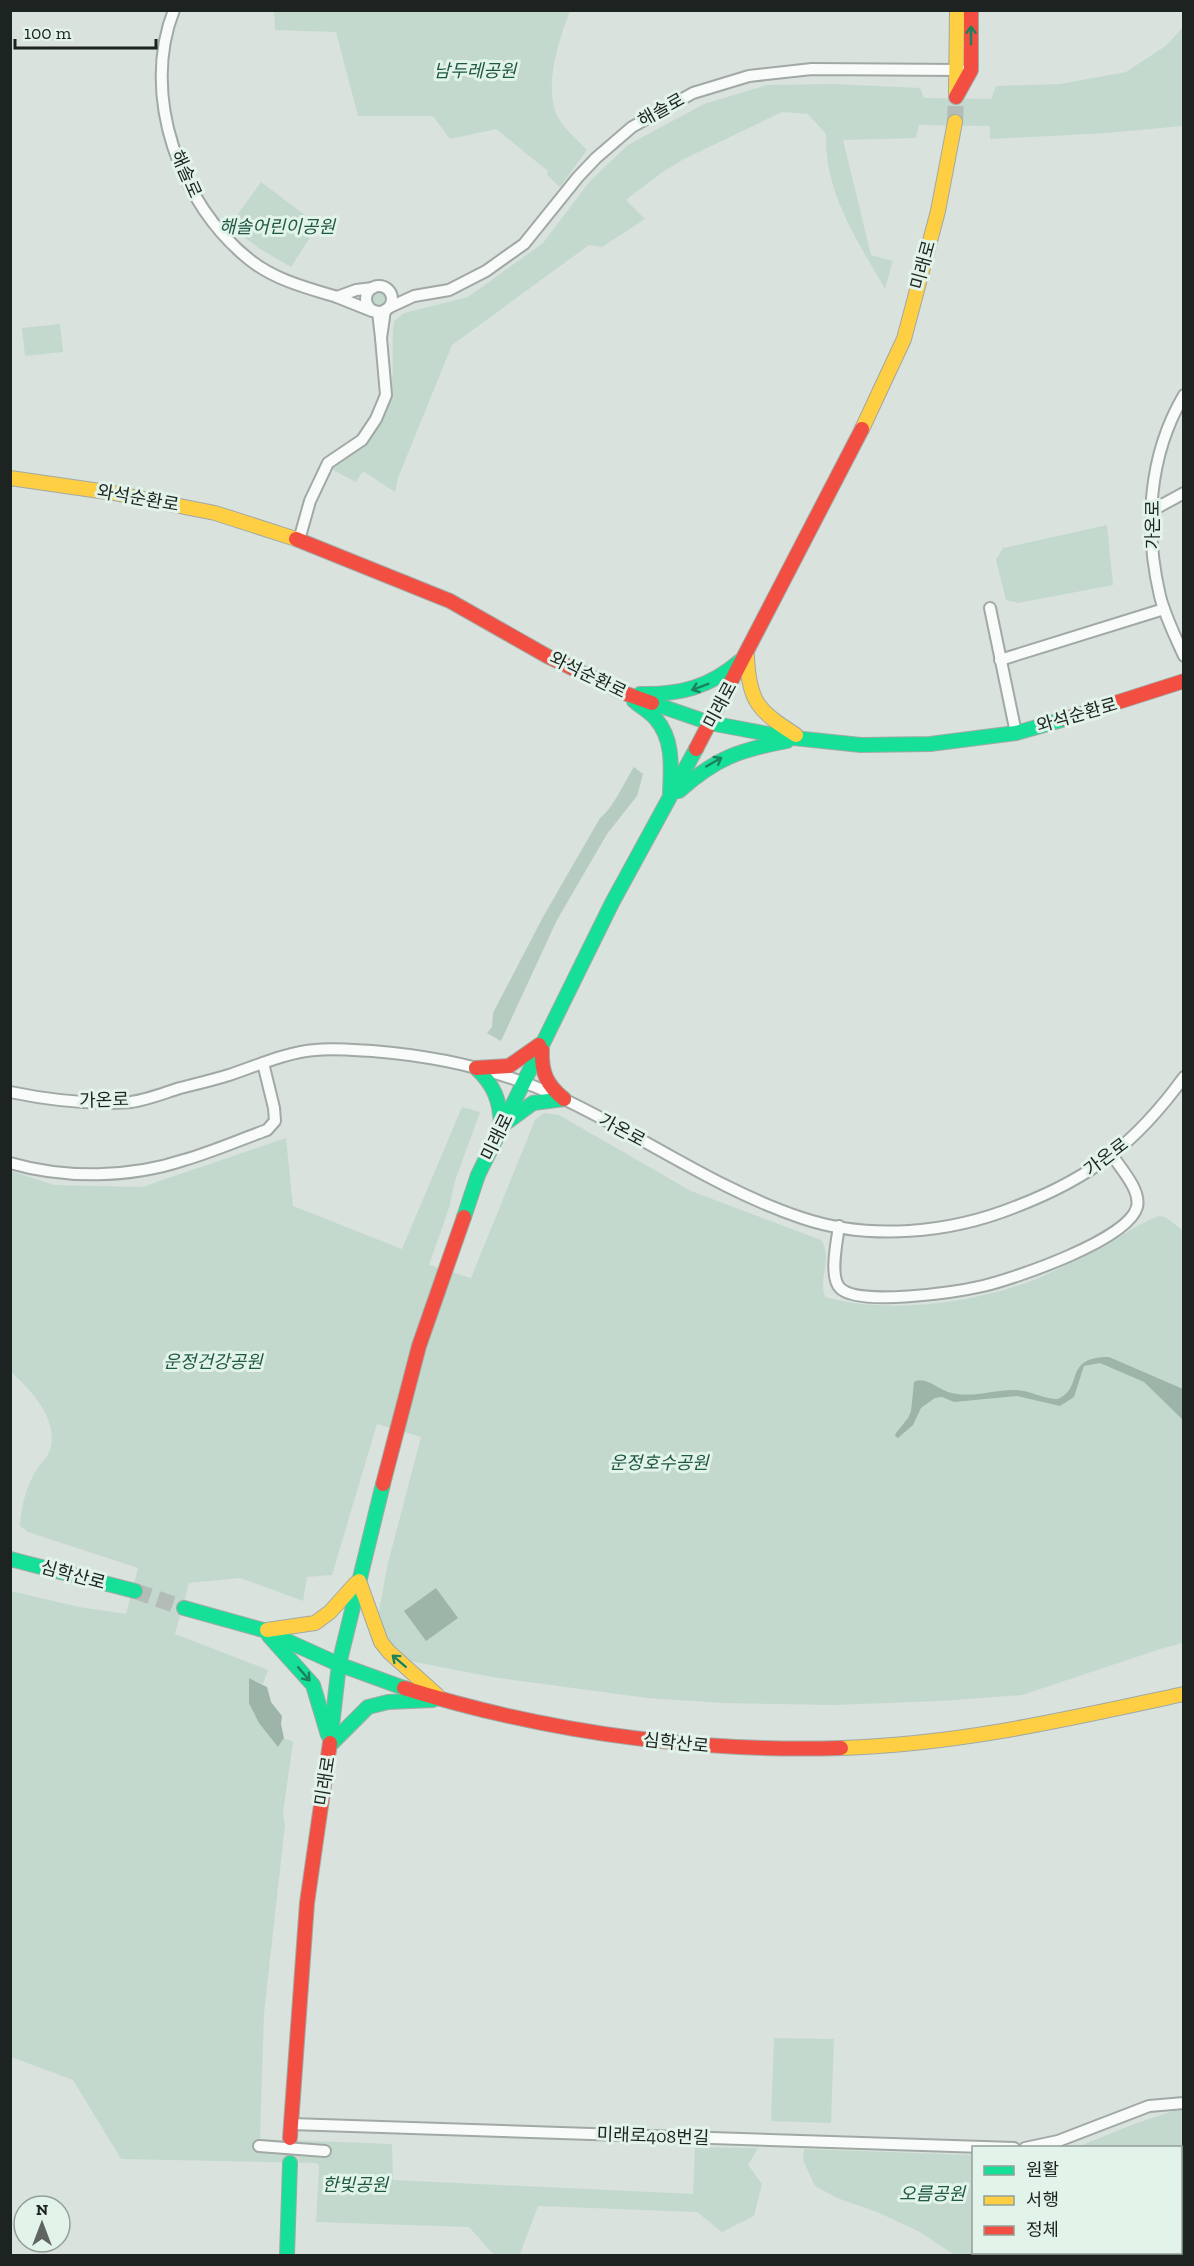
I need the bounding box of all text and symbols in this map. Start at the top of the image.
scale bar [15,12,156,50]
text: 100 m [24,22,72,44]
one-way arrow [965,25,977,45]
park label: 남두레공원 [434,60,518,82]
street label: 해솔로 [634,88,688,132]
street label: 해솔로 [166,147,206,201]
park label: 해솔어린이공원 [219,216,336,238]
street label: 미래로 [906,238,940,292]
street label: 와석순환로 [95,480,181,516]
street label: 가온로 [1142,500,1164,550]
street label: 와석순환로 [546,647,630,703]
street label: 미래로 [699,678,741,732]
one-way arrow [692,682,710,693]
street label: 와석순환로 [1034,693,1120,737]
one-way arrow [705,756,722,768]
street label: 가온로 [79,1089,129,1111]
street label: 가온로 [595,1109,649,1151]
street label: 미래로 [476,1110,518,1164]
street label: 가온로 [1080,1133,1132,1181]
park label: 운정건강공원 [163,1351,264,1373]
park label: 운정호수공원 [609,1452,710,1474]
street label: 심학산로 [38,1556,108,1594]
one-way arrow [392,1654,407,1668]
one-way arrow [297,1666,311,1681]
street label: 심학산로 [642,1729,710,1757]
street label: 미래로 [310,1755,340,1807]
street label: 미래로408번길 [596,2123,710,2149]
legend [972,2146,1182,2254]
text: 원활 [1026,2159,1059,2181]
park label: 한빛공원 [322,2174,390,2196]
park label: 오름공원 [899,2183,967,2205]
text: 서행 [1026,2189,1059,2211]
north arrow [12,2194,72,2254]
text: N [36,2200,48,2219]
text: 정체 [1026,2219,1059,2241]

